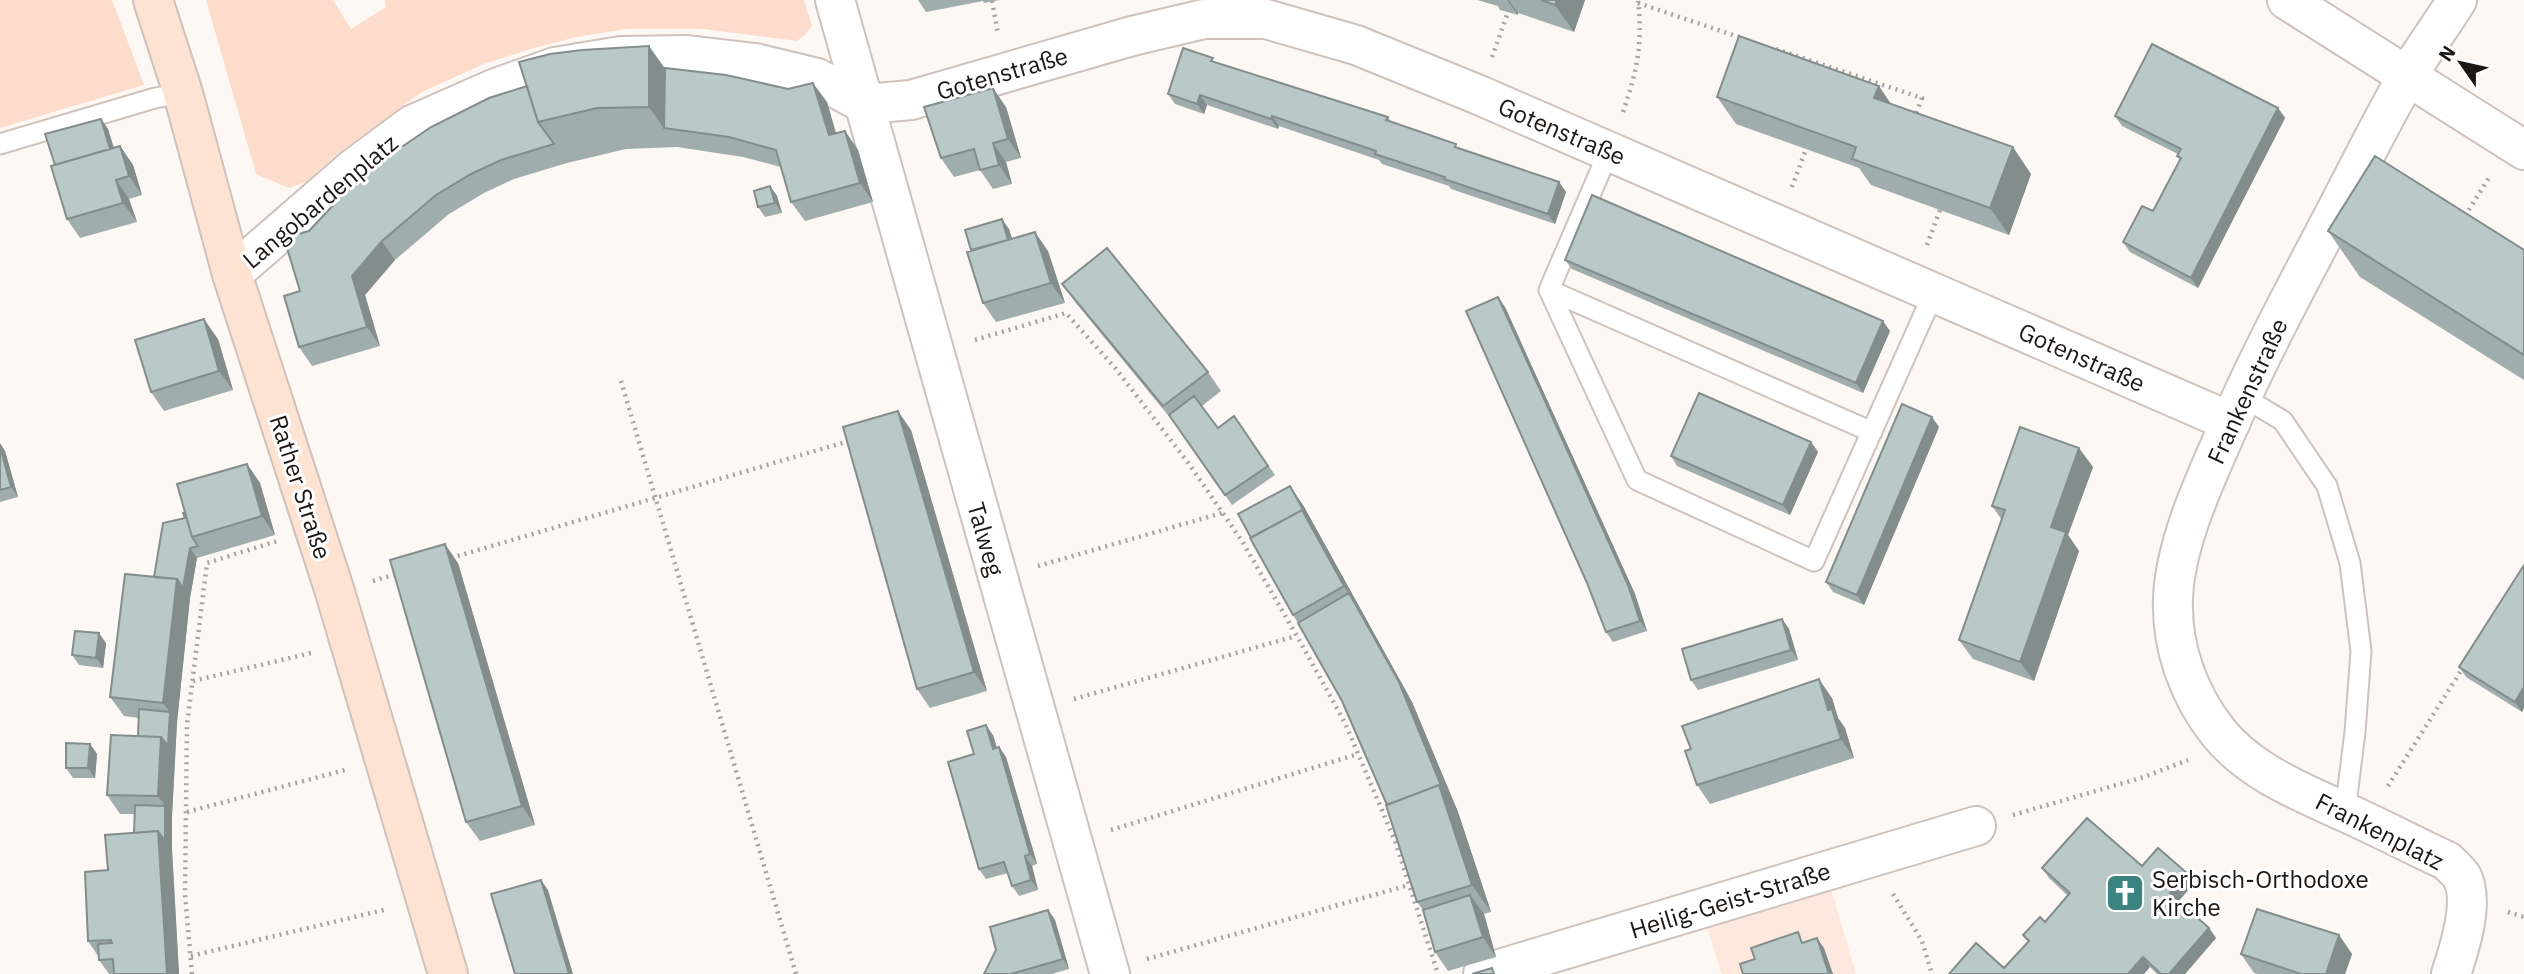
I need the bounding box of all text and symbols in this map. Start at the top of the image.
north arrow [2426,28,2496,98]
street label: Gotenstraße [933,39,1071,107]
text: N [2433,41,2461,66]
street label: Gotenstraße [1493,90,1631,172]
street label: Langobardenplatz [236,127,404,275]
street label: Frankenstraße [2199,313,2295,469]
street label: Gotenstraße [2014,315,2150,399]
street label: Rather Straße [263,411,339,563]
street label: Talweg [960,498,1012,580]
street label: Frankenplatz [2310,785,2450,877]
street label: Heilig-Geist-Straße [1626,854,1834,946]
place label: Serbisch-Orthodoxe Kirche [2152,863,2369,923]
church icon: Serbisch-Orthodoxe Kirche [2104,872,2146,914]

